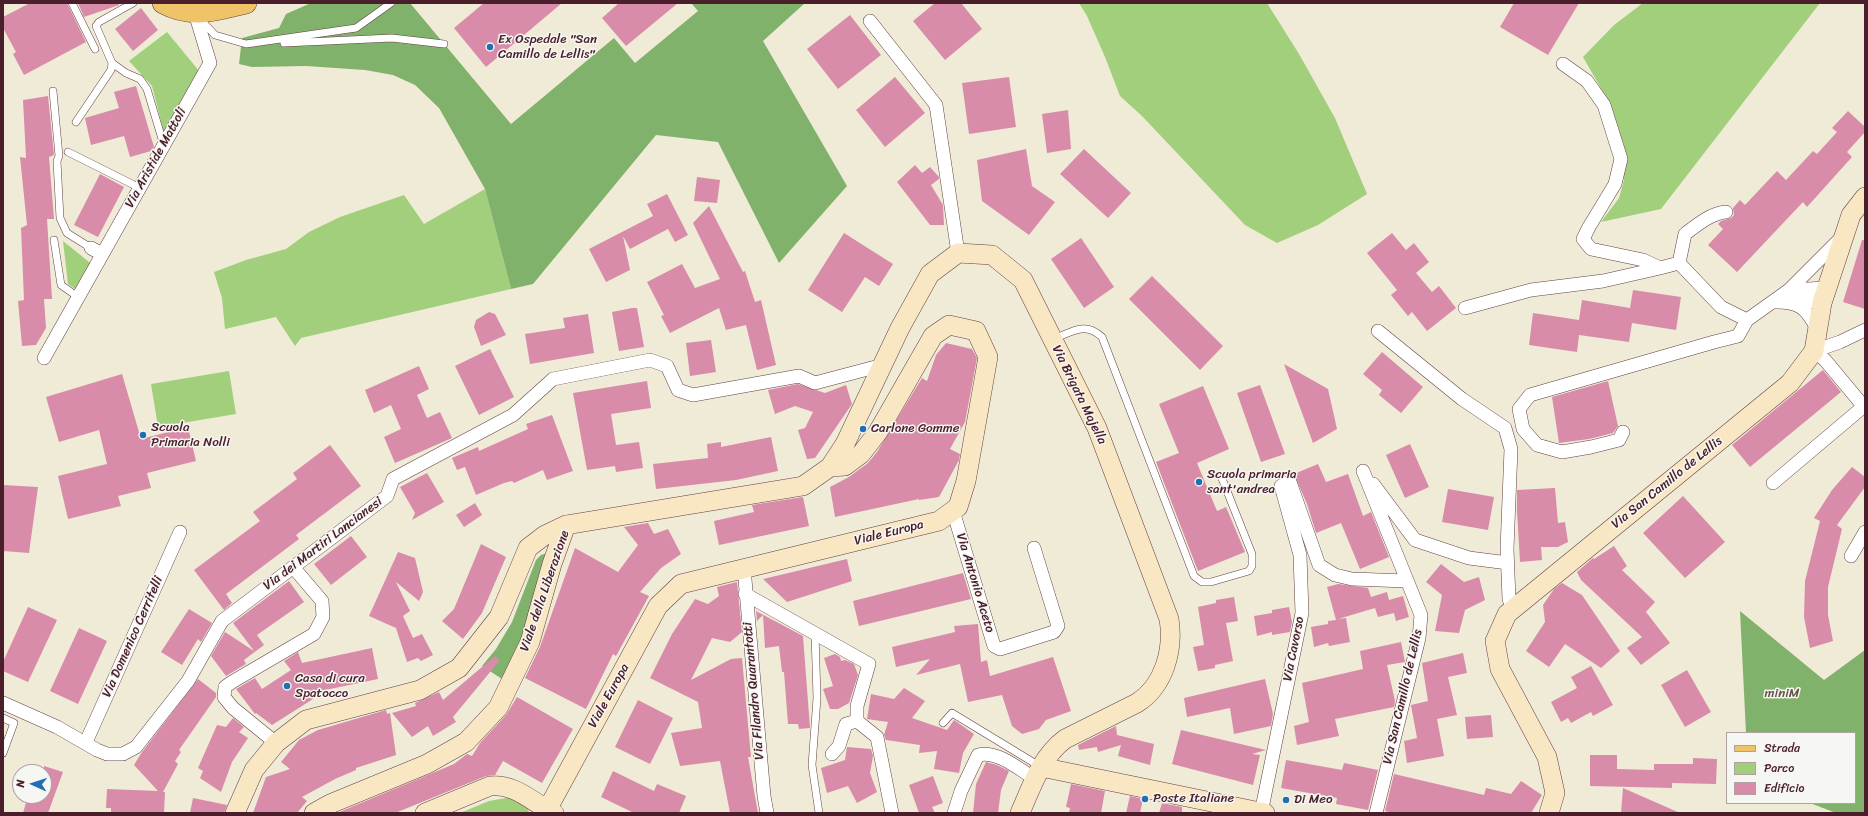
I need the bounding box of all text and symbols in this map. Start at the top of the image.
place label: Ex Ospedale "San Camillo de Lellis" [498,32,597,63]
marker: Ex Ospedale "San Camillo de Lellis" [485,42,495,52]
street label: Via Aristide Mattoli [122,105,190,211]
street label: Via Brigata Majella [1048,343,1110,447]
place label: Scuola Primaria Nolli [151,420,230,451]
place label: Carlone Gomme [871,421,959,437]
marker: Carlone Gomme [858,424,868,434]
marker: Scuola Primaria Nolli [138,430,148,440]
street label: Via San Camillo de Lellis [1609,434,1725,532]
place label: Scuola primaria sant'andrea [1207,467,1297,498]
marker: Scuola primaria sant'andrea [1194,477,1204,487]
street label: Via dei Martiri Lancianesi [260,494,386,594]
street label: Viale Europa [853,517,925,549]
street label: Viale della Liberazione [517,528,573,654]
street label: Via Antonio Aceto [952,531,998,635]
street label: Via Domenico Cerritelli [99,574,167,700]
street label: Via Cavorso [1280,615,1308,683]
street label: Via Filandro Quarantotti [740,622,768,760]
street label: Via San Camillo de Lellis [1380,628,1426,766]
street label: Viale Europa [585,661,633,731]
place label: Casa di cura Spatocco [295,671,365,702]
marker: Casa di cura Spatocco [282,681,292,691]
park label: miniM [1765,686,1799,702]
legend [1726,732,1856,804]
text: Strada [1764,737,1800,759]
text: Parco [1764,757,1794,779]
north arrow [12,764,52,804]
text: Edificio [1764,777,1804,799]
text: N [11,779,30,788]
place label: Poste Italiane [1153,791,1234,807]
place label: Di Meo [1294,792,1333,808]
marker: Poste Italiane [1140,794,1150,804]
marker: Di Meo [1281,795,1291,805]

